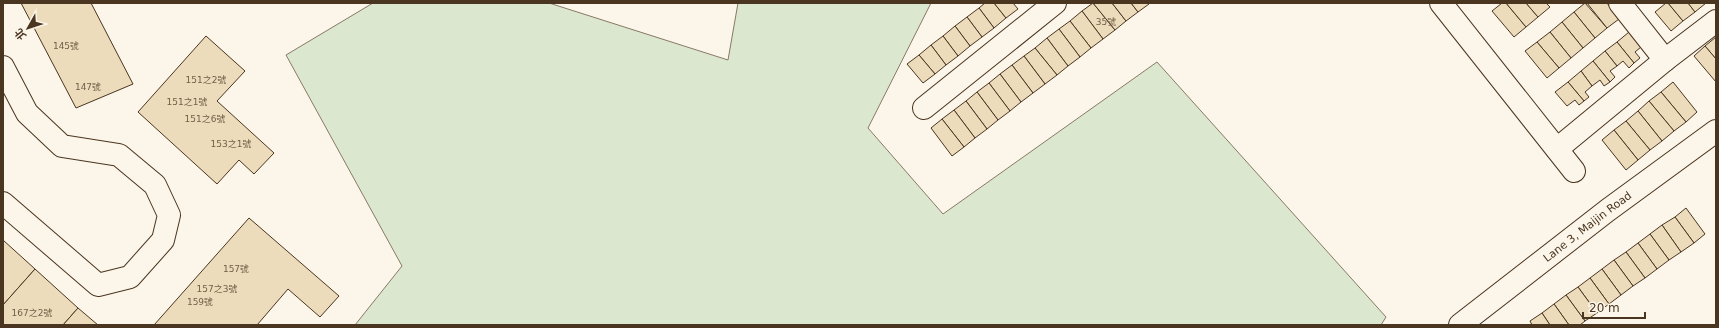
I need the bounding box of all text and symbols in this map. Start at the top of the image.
north arrow [8,8,48,48]
house number: 35號 [1096,17,1116,27]
text: 北 [12,26,29,42]
house number: 145號 [53,41,79,51]
house number: 151之2號 [186,75,226,85]
house number: 147號 [75,82,101,92]
house number: 151之1號 [167,97,207,107]
house number: 151之6號 [185,114,225,124]
house number: 153之1號 [211,139,251,149]
street label: Lane 3, Maijin Road [1541,189,1634,265]
house number: 157號 [223,264,249,274]
house number: 157之3號 [197,284,237,294]
scale bar [1583,294,1645,320]
house number: 159號 [187,297,213,307]
text: 20 m [1589,301,1620,315]
house number: 167之2號 [12,308,52,318]

